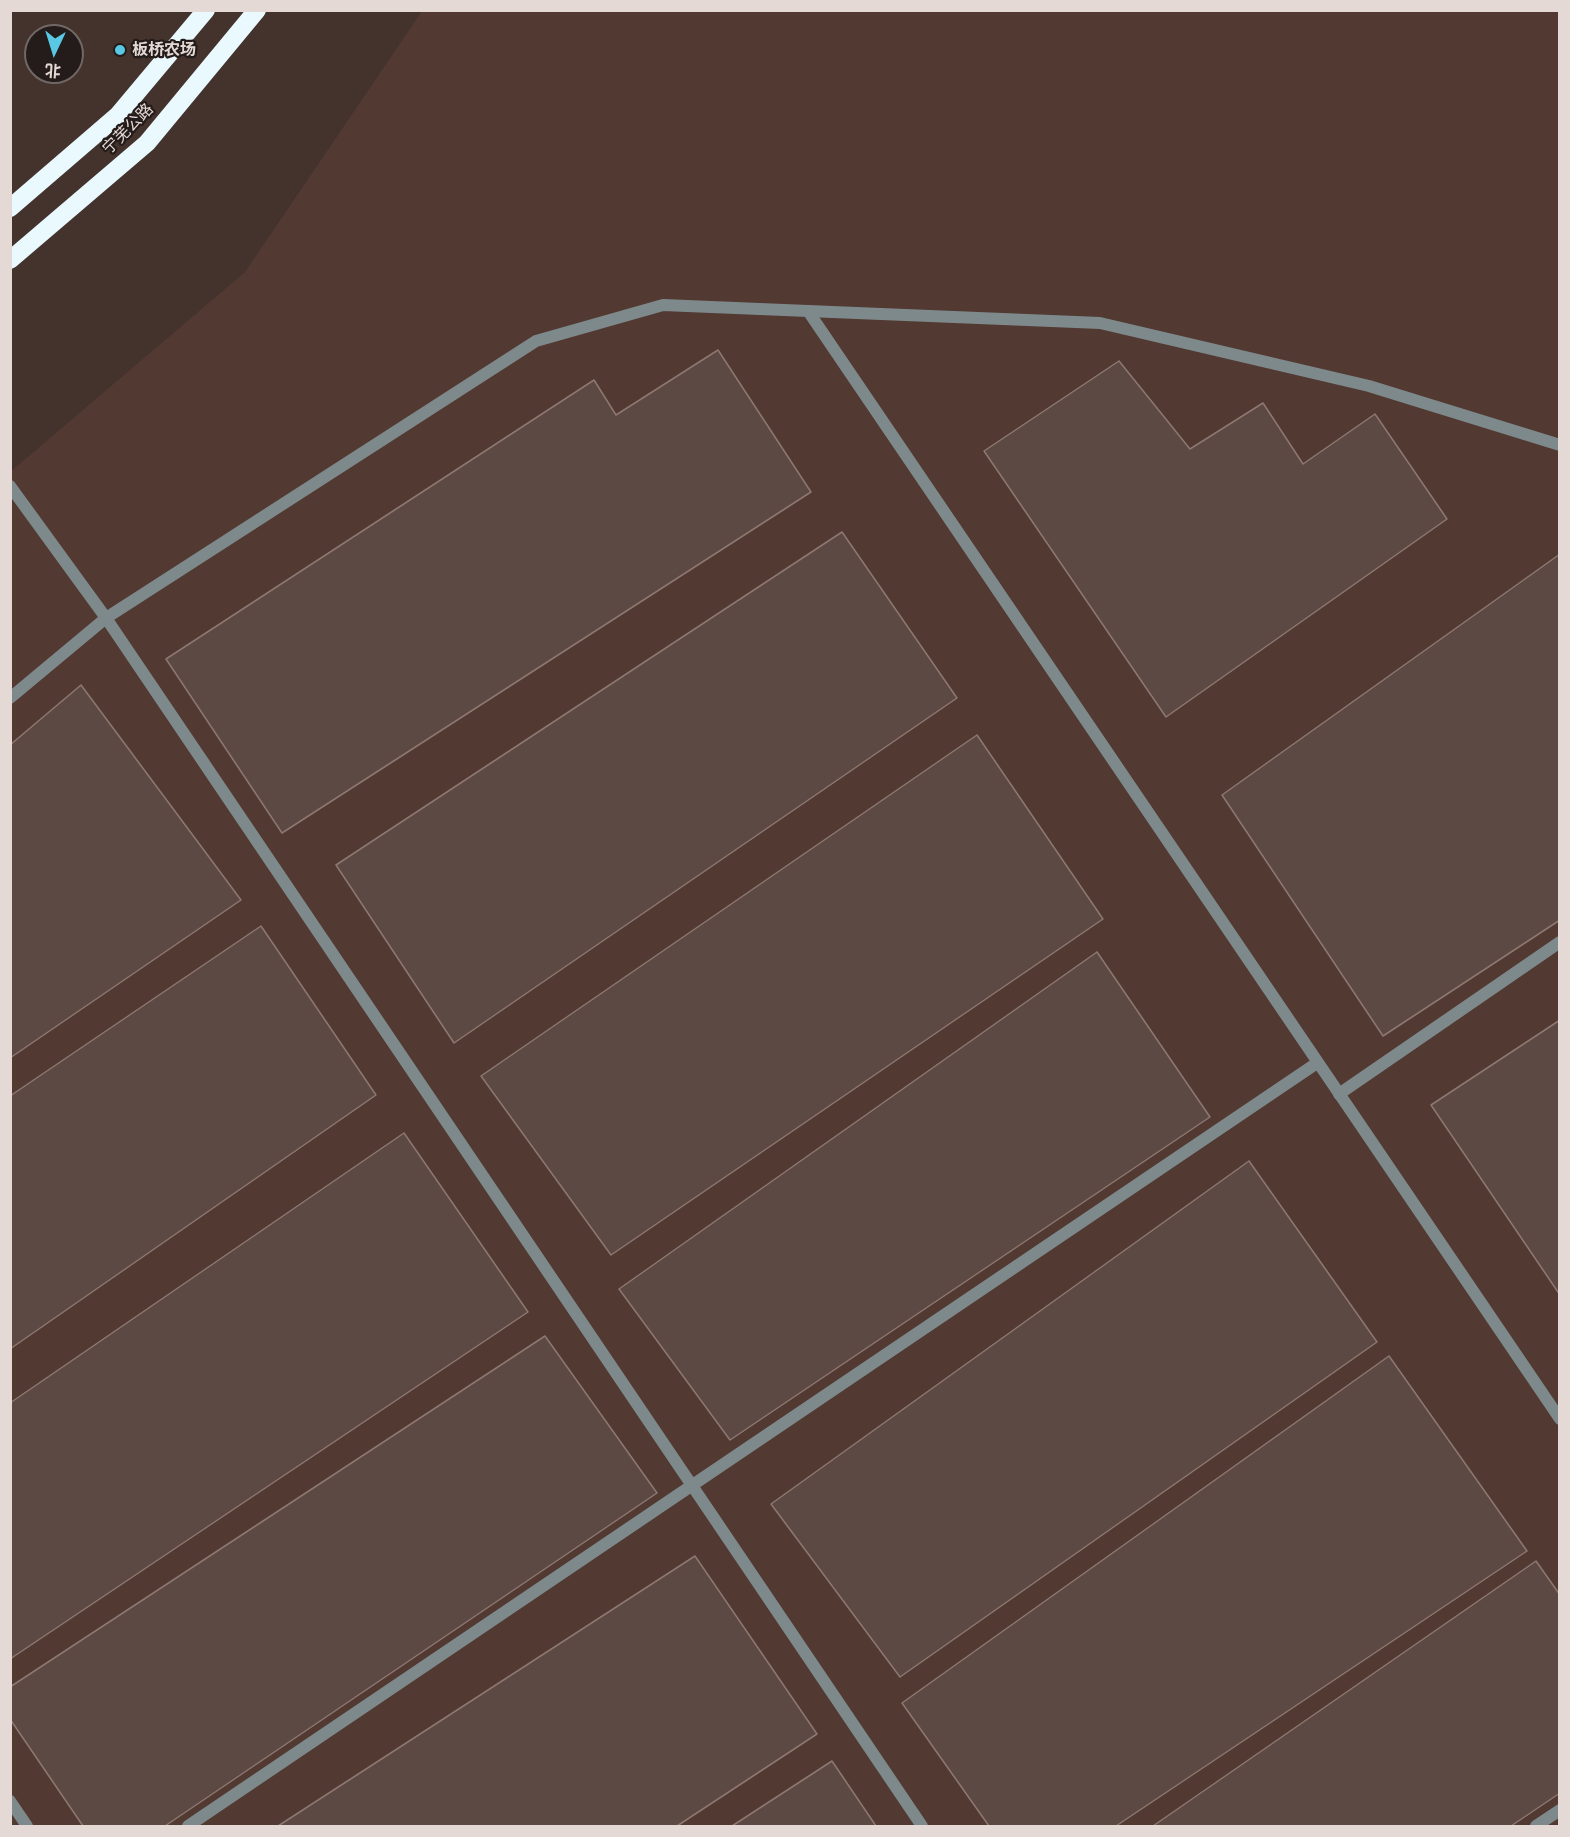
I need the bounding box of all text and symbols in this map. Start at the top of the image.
north arrow [24,24,84,84]
place label: 板桥农场 [132,40,196,60]
marker: 板桥农场 [113,43,127,57]
text: 北 [44,60,62,80]
street label: 宁芜公路 [99,100,157,158]

